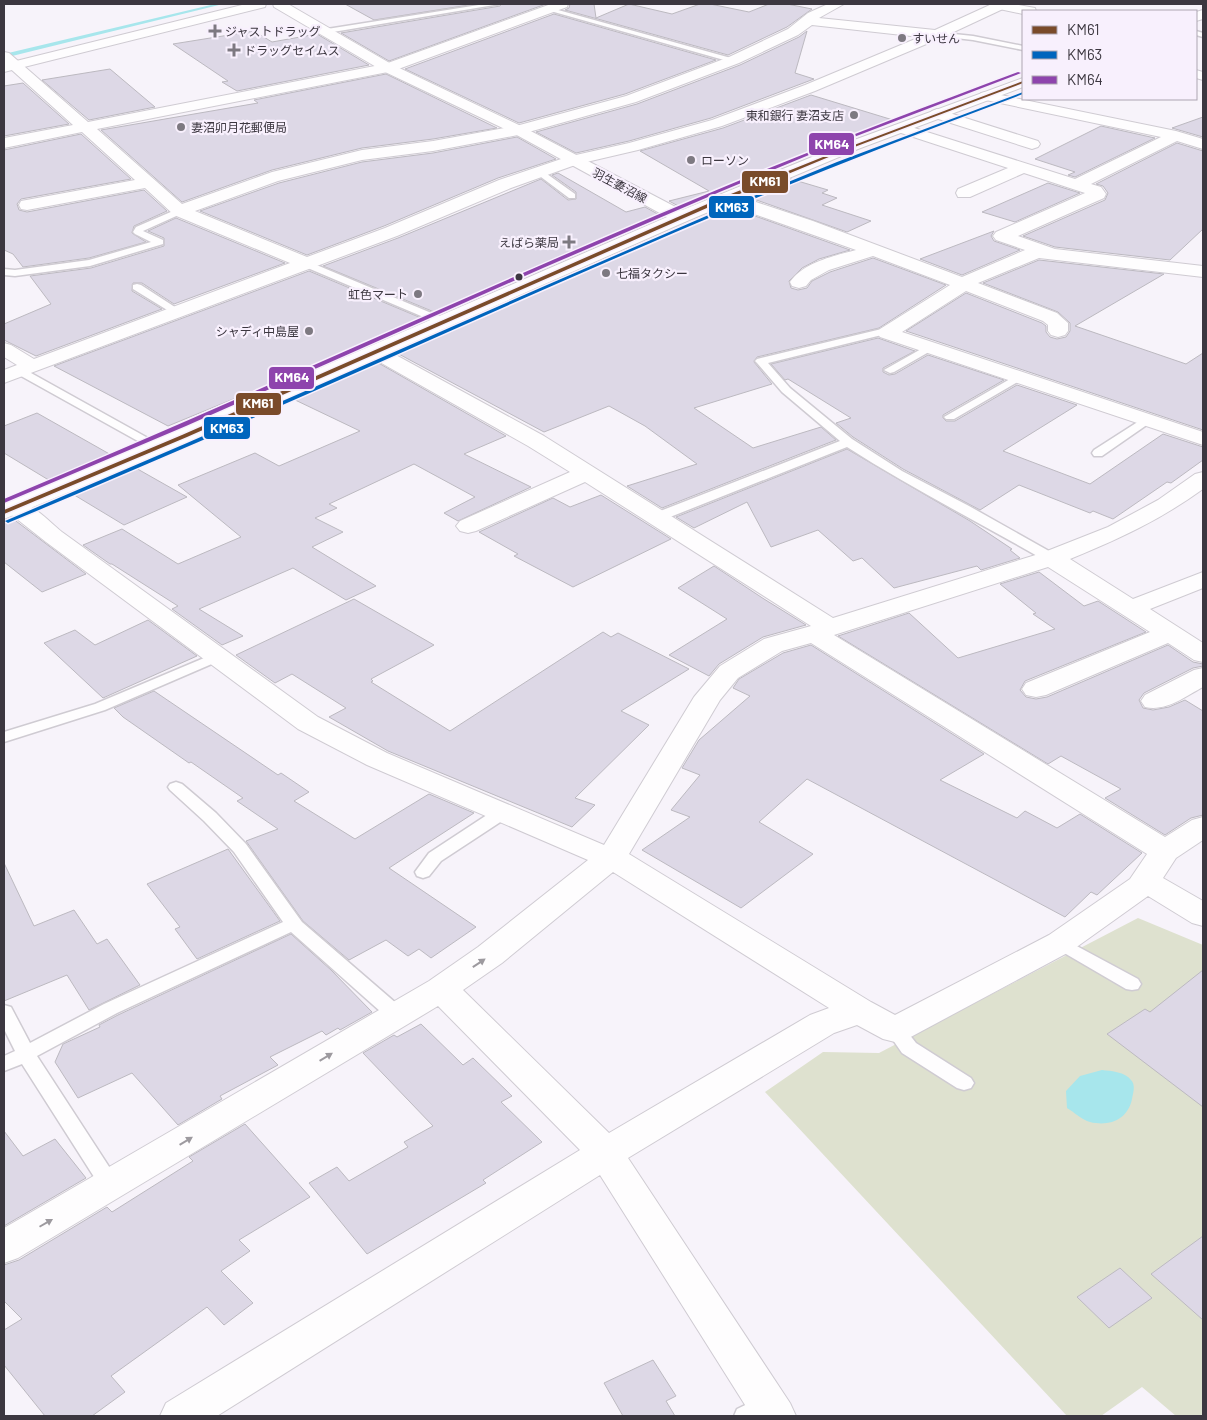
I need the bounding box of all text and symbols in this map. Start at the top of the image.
legend [1022,10,1197,100]
text: KM61 [1067,20,1100,38]
place label: ジャストドラッグ [225,24,320,38]
marker: ジャストドラッグ [209,25,221,37]
place label: すいせん [912,31,960,45]
marker: すいせん [896,32,908,44]
place label: ドラッグセイムス [244,43,340,57]
marker: ドラッグセイムス [228,44,240,56]
text: KM63 [1067,45,1102,63]
text: KM64 [1067,70,1103,88]
place label: 東和銀行 妻沼支店 [746,108,844,122]
marker: 東和銀行 妻沼支店 [848,109,860,121]
place label: 妻沼卯月花郵便局 [191,120,287,134]
marker: 妻沼卯月花郵便局 [175,121,187,133]
line badge: KM64 [808,132,855,156]
text: KM64 [815,135,849,152]
place label: ローソン [701,153,749,167]
marker: ローソン [685,154,697,166]
street label: 羽生妻沼線 [590,165,650,205]
line badge: KM61 [741,170,789,194]
text: KM61 [749,172,781,189]
line badge: KM63 [708,195,755,219]
text: KM63 [715,198,749,215]
place label: えばら薬局 [499,235,559,249]
marker: えばら薬局 [563,236,575,248]
place label: 七福タクシー [616,266,688,280]
marker: 七福タクシー [600,267,612,279]
unlabelled marker [514,272,524,282]
place label: 虹色マート [348,287,408,301]
marker: 虹色マート [412,288,424,300]
place label: シャディ中島屋 [216,324,299,338]
marker: シャディ中島屋 [303,325,315,337]
line badge: KM64 [268,366,315,390]
text: KM64 [275,368,309,385]
line badge: KM61 [235,392,282,416]
text: KM61 [242,394,274,411]
line badge: KM63 [203,416,251,440]
text: KM63 [210,419,244,436]
one-way arrow [472,958,486,968]
one-way arrow [319,1053,332,1062]
one-way arrow [180,1136,193,1145]
one-way arrow [40,1218,53,1227]

